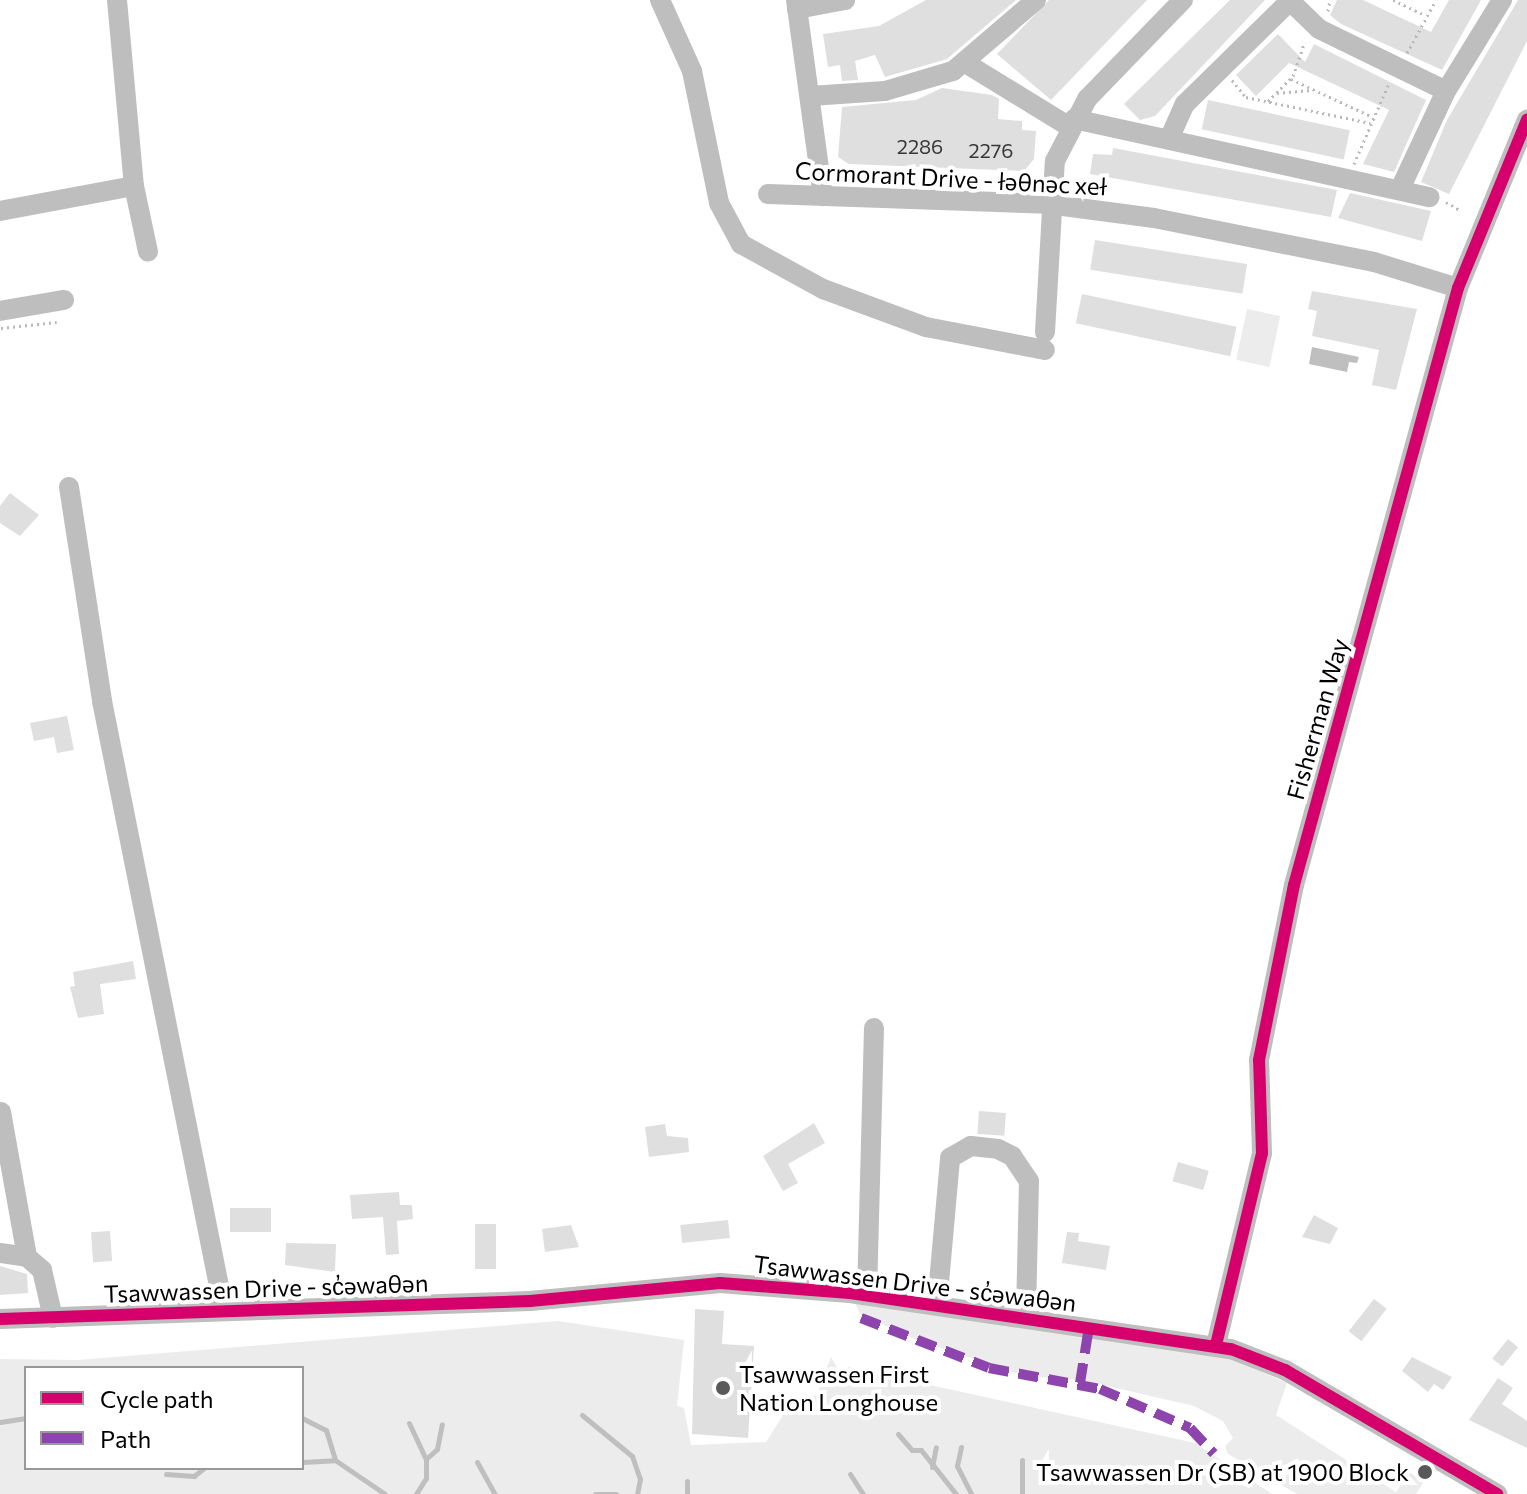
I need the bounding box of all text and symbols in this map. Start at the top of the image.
house number: 2286 [897,134,943,158]
house number: 2276 [969,138,1013,162]
street label: Cormorant Drive - łəθnəc xeł [794,155,1108,201]
street label: Fisherman Way [1280,635,1354,803]
street label: Tsawwassen Drive - sc̓əwaθən [752,1249,1078,1317]
street label: Tsawwassen Drive - sc̓əwaθən [103,1268,429,1308]
place label: Tsawwassen First Nation Longhouse [739,1360,938,1416]
legend [24,1366,304,1470]
marker: Tsawwassen First Nation Longhouse [714,1379,732,1397]
text: Cycle path [100,1384,214,1413]
text: Path [100,1424,151,1453]
place label: Tsawwassen Dr (SB) at 1900 Block [1036,1458,1409,1486]
marker: Tsawwassen Dr (SB) at 1900 Block [1416,1463,1434,1481]

